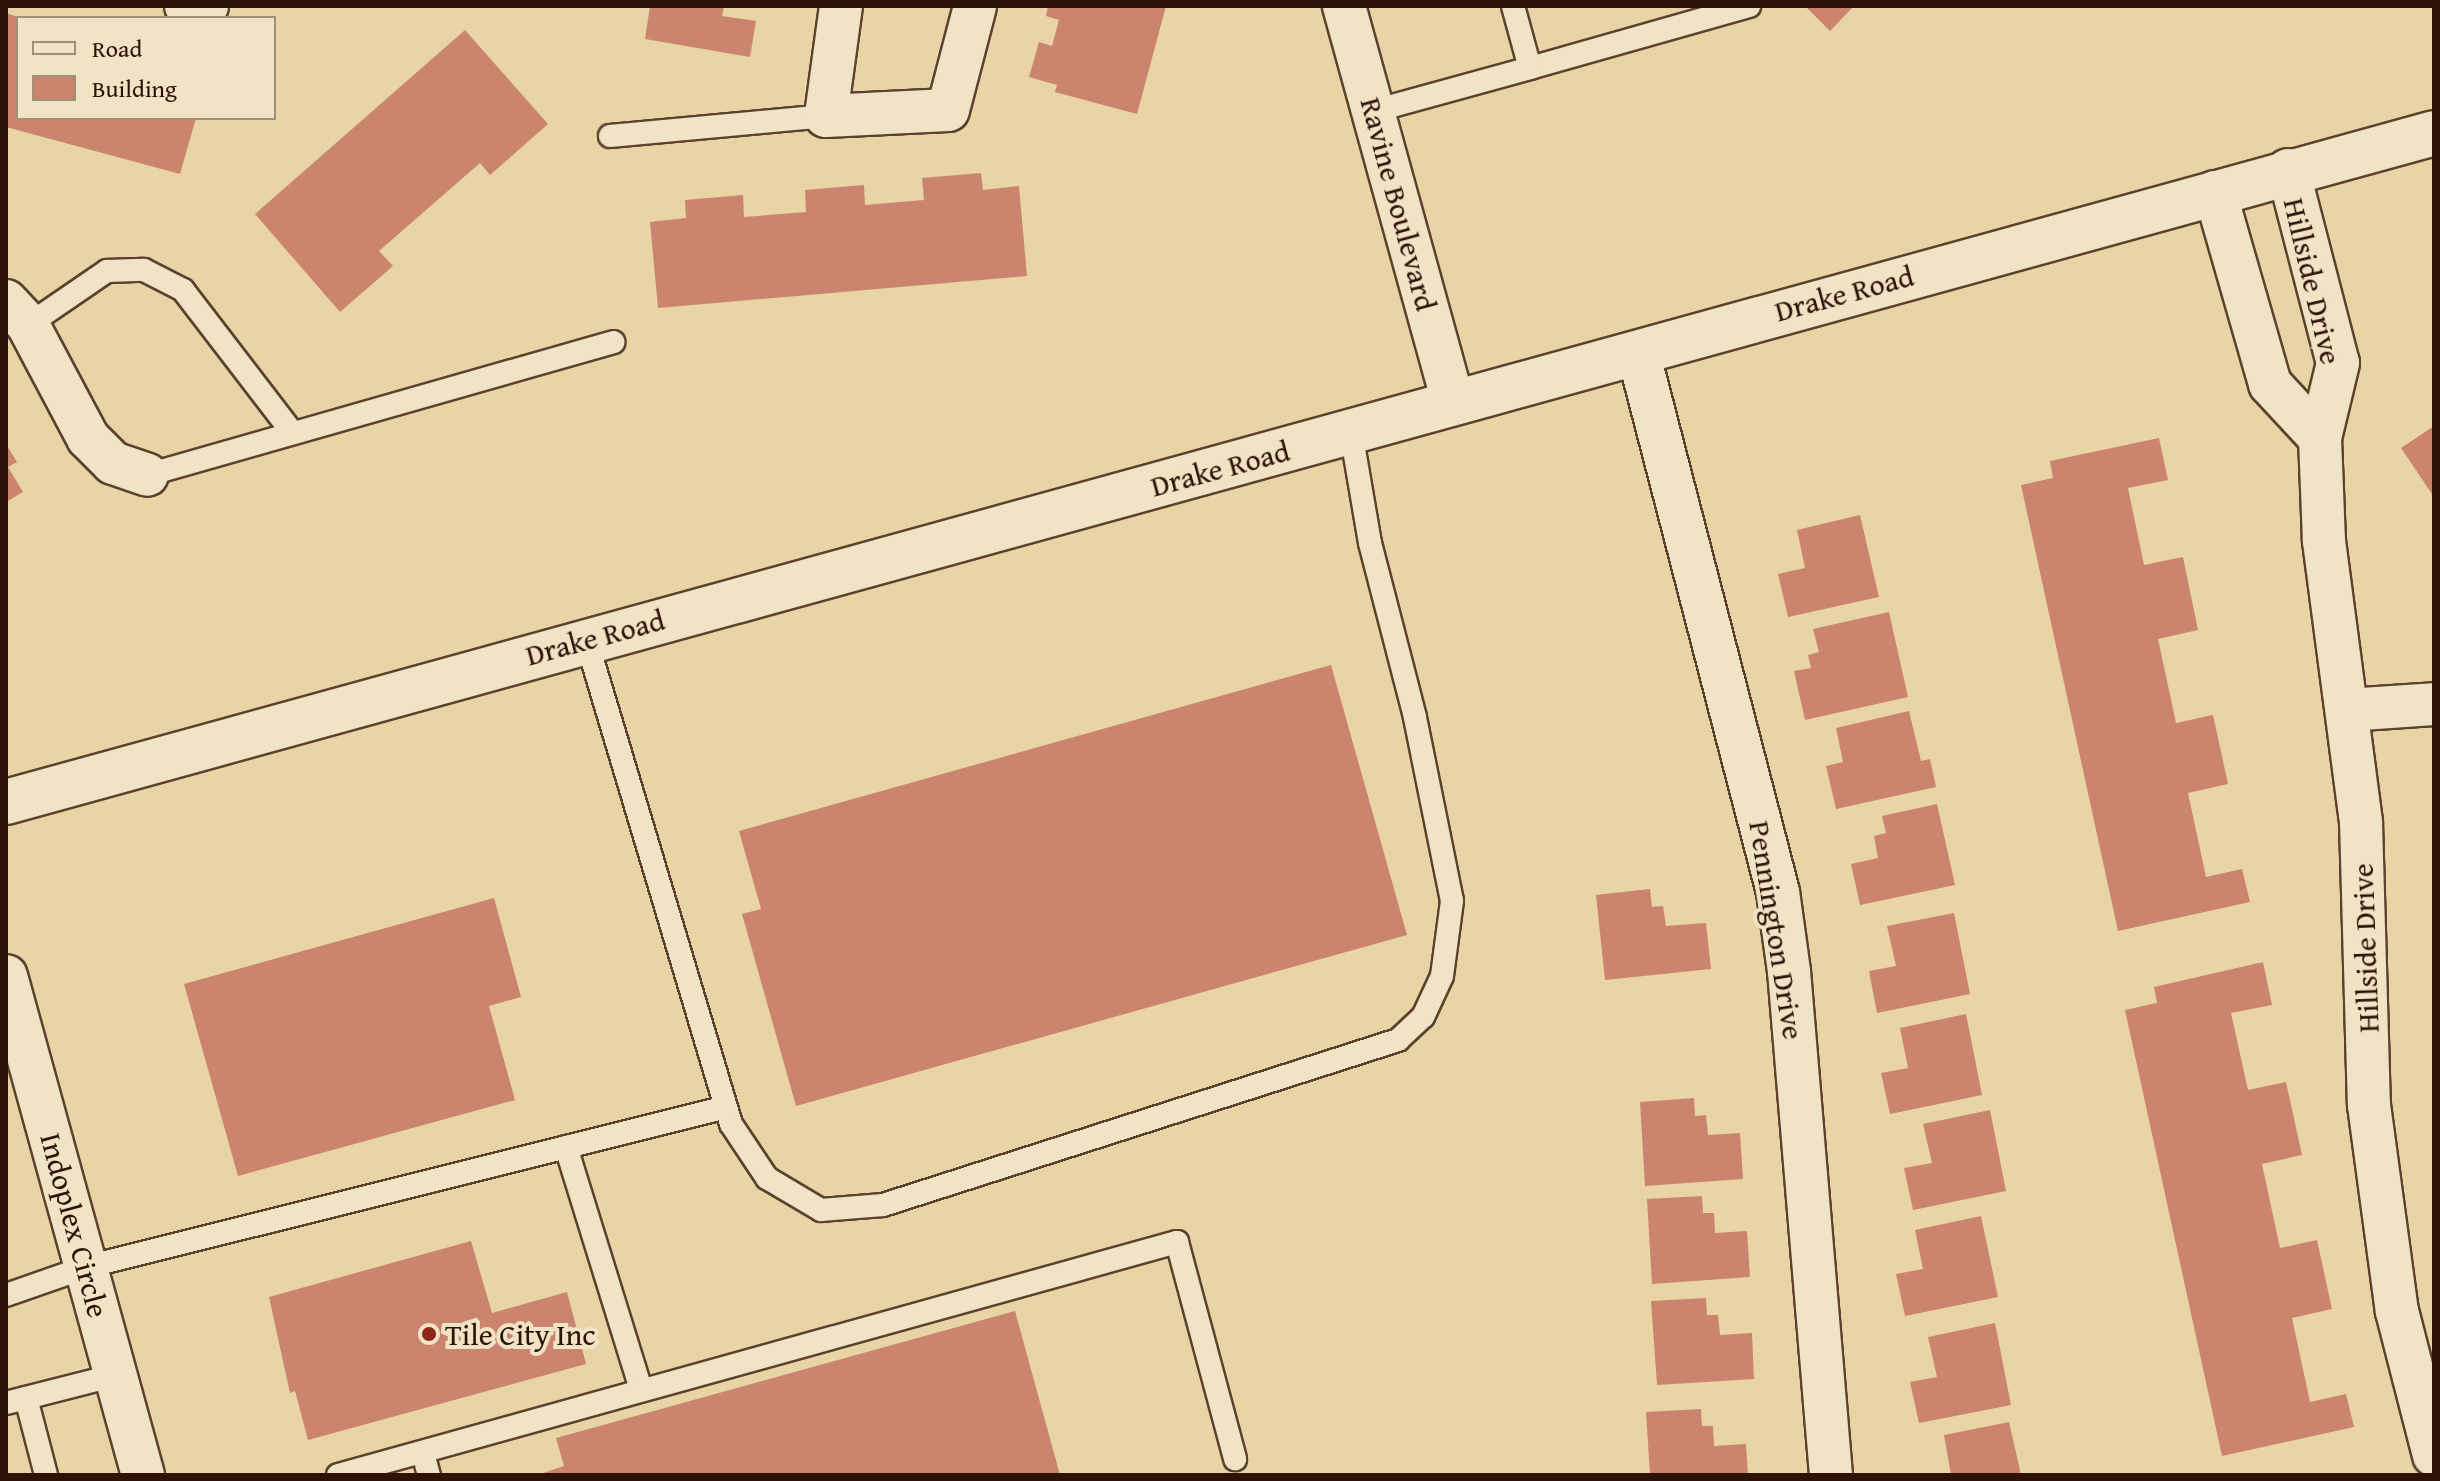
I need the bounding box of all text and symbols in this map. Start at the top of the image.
legend [16,16,276,120]
text: Road [92,31,142,66]
text: Building [92,71,177,106]
street label: Ravine Boulevard [1353,93,1445,315]
street label: Hillside Drive [2276,194,2350,368]
street label: Drake Road [1770,257,1918,329]
street label: Drake Road [1146,432,1294,504]
street label: Drake Road [521,601,669,673]
street label: Pennington Drive [1742,818,1812,1042]
street label: Hillside Drive [2344,863,2386,1033]
street label: Indoplex Circle [33,1129,117,1321]
place label: Tile City Inc [445,1316,596,1352]
marker: Tile City Inc [420,1325,438,1343]

